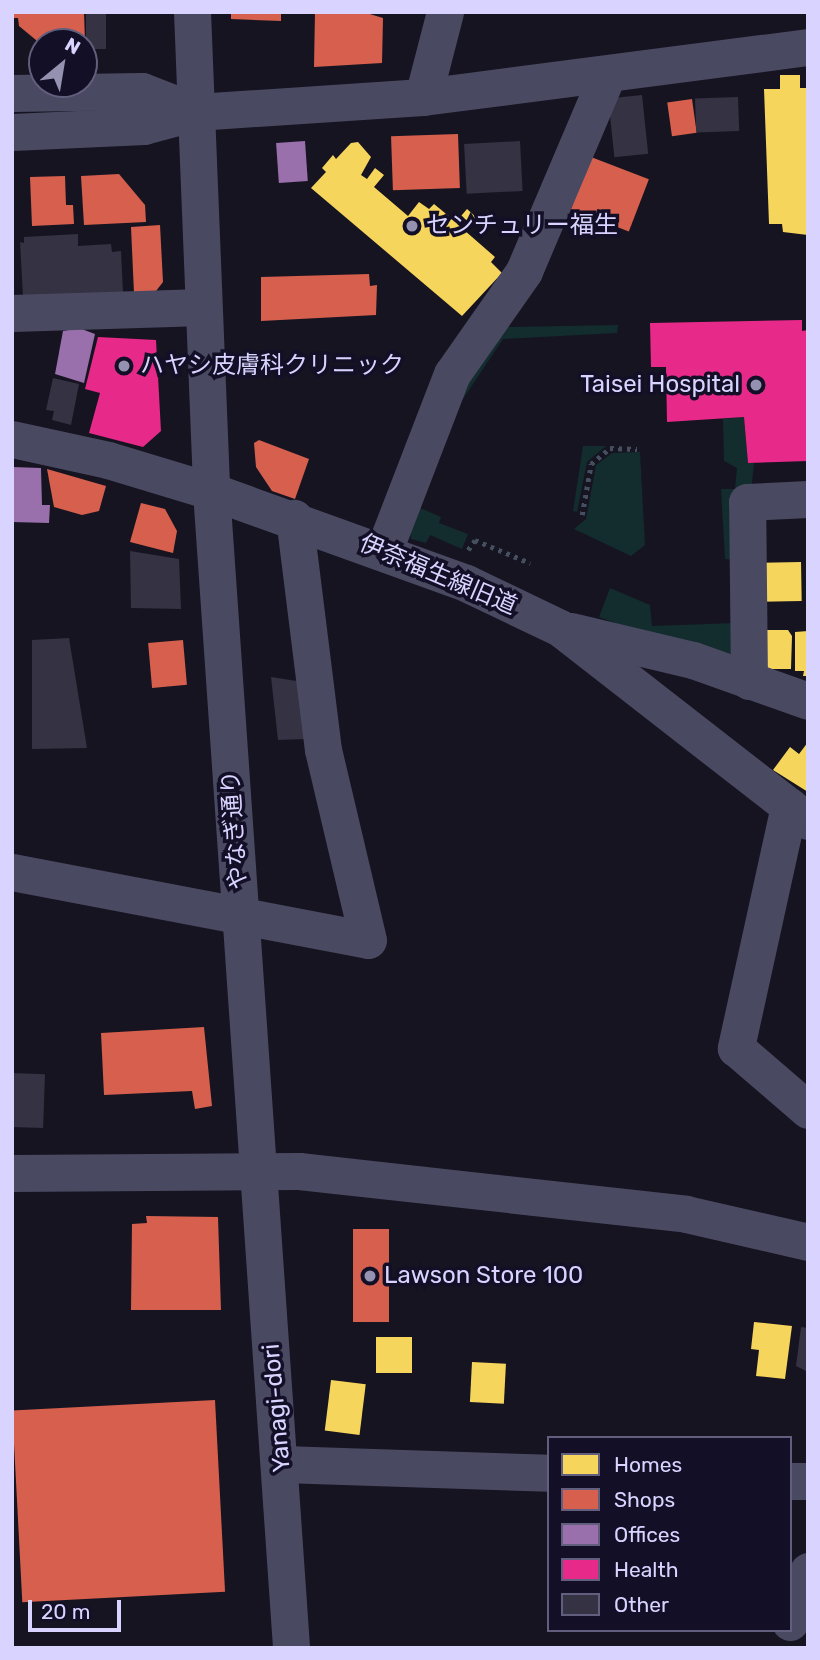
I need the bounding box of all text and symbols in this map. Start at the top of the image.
north arrow [28,28,98,98]
text: N [61,33,84,59]
place label: センチュリー福生 [426,212,618,240]
marker: センチュリー福生 [404,218,420,234]
place label: ハヤシ皮膚科クリニック [140,352,404,380]
marker: ハヤシ皮膚科クリニック [114,356,134,376]
place label: Taisei Hospital [580,371,740,399]
marker: Taisei Hospital [746,375,766,395]
street label: 伊奈福生線旧道 [355,529,521,621]
street label: やなぎ通り [216,769,254,891]
place label: Lawson Store 100 [384,1262,583,1290]
marker: Lawson Store 100 [362,1268,378,1284]
street label: Yanagi-dori [257,1343,297,1473]
legend [547,1436,792,1632]
text: Homes [614,1452,682,1477]
text: Shops [614,1487,675,1512]
text: Offices [614,1522,680,1547]
text: Health [614,1557,678,1582]
scale bar [32,1586,124,1630]
text: Other [614,1592,669,1617]
text: 20 m [41,1599,90,1624]

